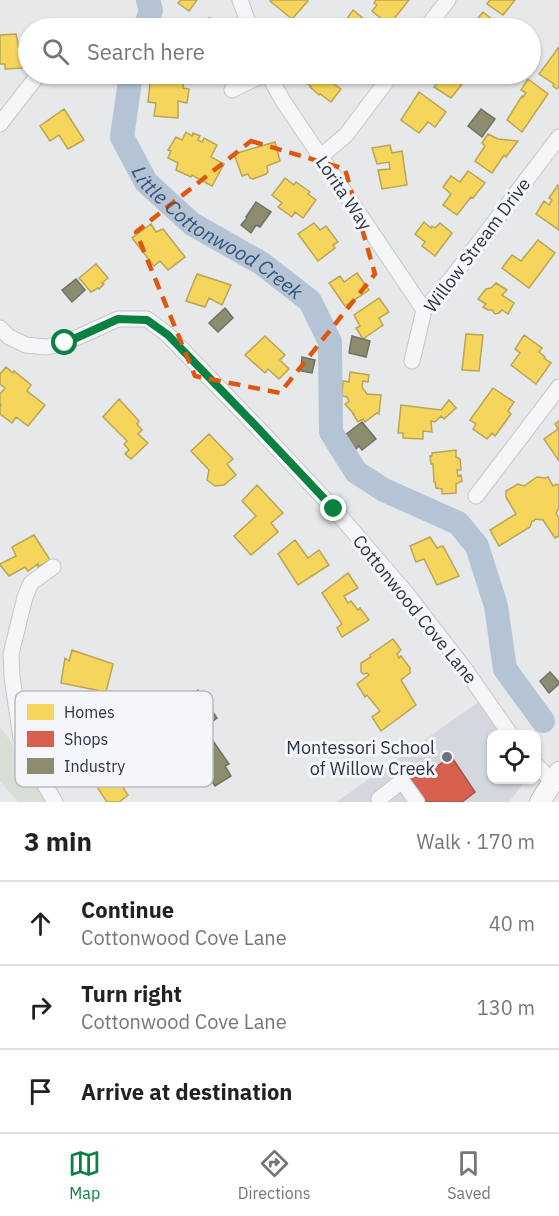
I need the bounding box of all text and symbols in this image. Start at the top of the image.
search box [18,18,541,84]
icon: search [39,35,72,68]
text: Search here [87,37,205,66]
street label: Lorita Way [311,152,377,234]
water label: Little Cottonwood Creek [126,161,309,305]
street label: Willow Stream Drive [419,173,535,317]
route start [51,329,77,355]
route end [320,495,346,521]
street label: Cottonwood Cove Lane [348,530,482,688]
legend [15,691,213,787]
text: Homes [64,702,115,722]
text: Shops [64,729,108,749]
map controls [487,730,541,784]
button: locate [487,730,541,784]
place label: Montessori School of Willow Creek [286,736,435,780]
marker: Montessori School of Willow Creek [440,750,454,764]
text: Industry [64,756,125,776]
text: 3 min [24,824,92,858]
text: Walk · 170 m [417,828,535,855]
text: Continue [81,895,174,924]
icon: ahead [24,907,57,940]
text: 40 m [489,910,535,937]
text: Cottonwood Cove Lane [81,924,287,951]
text: Turn right [81,979,182,1008]
icon: right [24,991,57,1024]
text: 130 m [477,994,535,1021]
text: Cottonwood Cove Lane [81,1008,287,1035]
icon: arrive [24,1075,57,1108]
text: Arrive at destination [81,1077,292,1106]
tab: Map [68,1147,101,1203]
tab: Directions [238,1147,311,1203]
tab: Saved [447,1147,491,1203]

